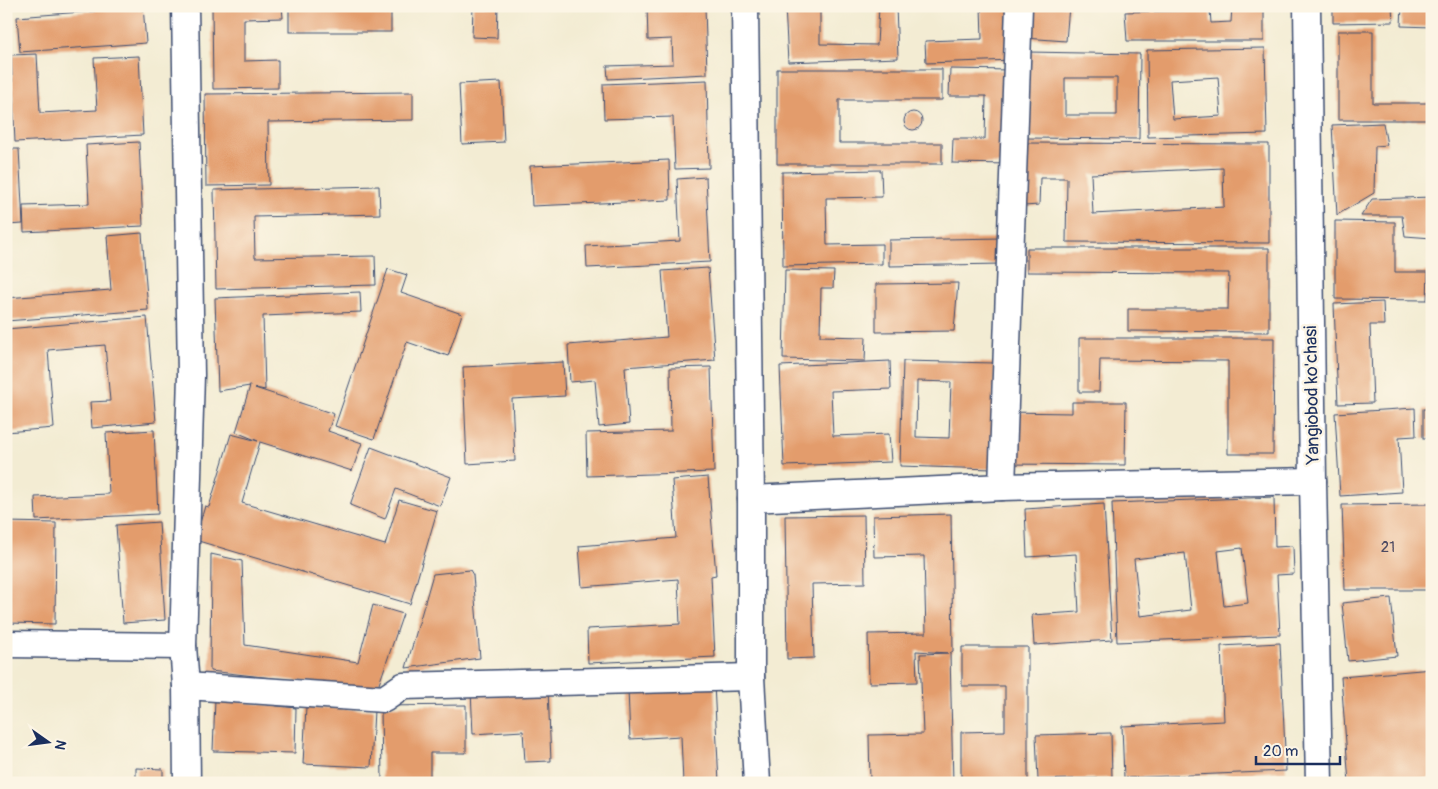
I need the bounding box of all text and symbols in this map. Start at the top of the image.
street label: Yangiobod ko'chasi [1299,325,1325,466]
house number: 21 [1381,538,1395,557]
north arrow [22,716,72,766]
scale bar [1256,734,1339,766]
text: N [51,738,70,752]
text: 20 m [1263,742,1298,761]

